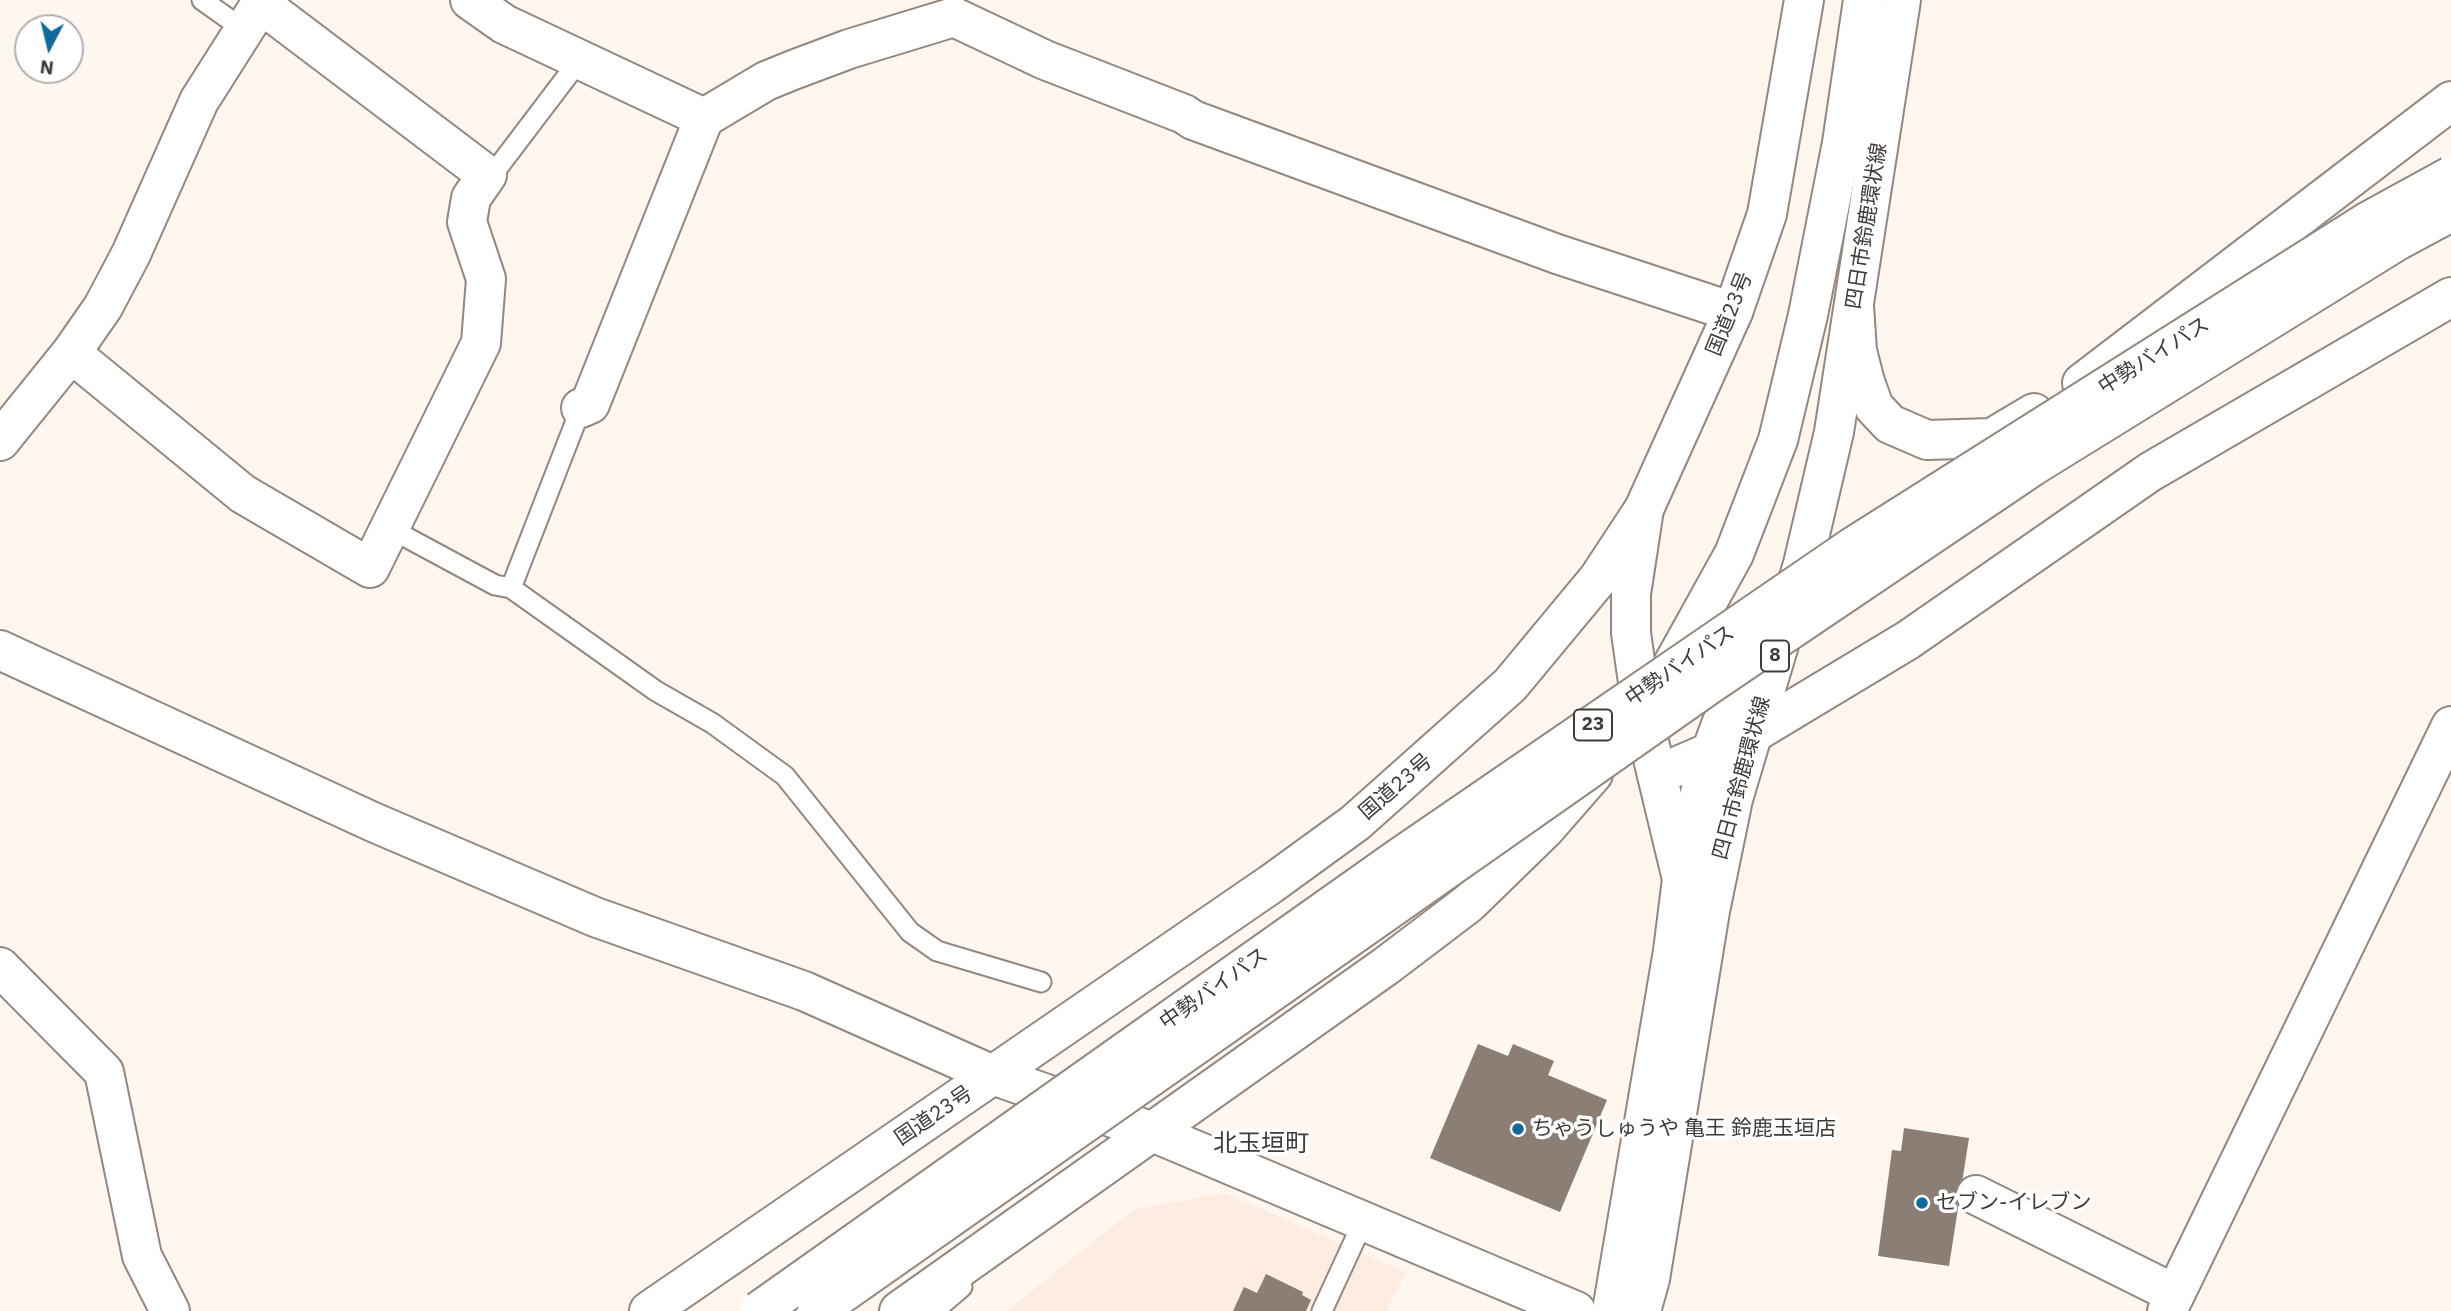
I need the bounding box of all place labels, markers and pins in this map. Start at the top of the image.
place label: ちゃうしゅうや 亀王 鈴鹿玉垣店 [1532,1116,1836,1142]
marker: ちゃうしゅうや 亀王 鈴鹿玉垣店 [1510,1121,1526,1137]
place label: セブン-イレブン [1936,1190,2091,1216]
marker: セブン-イレブン [1914,1195,1930,1211]

